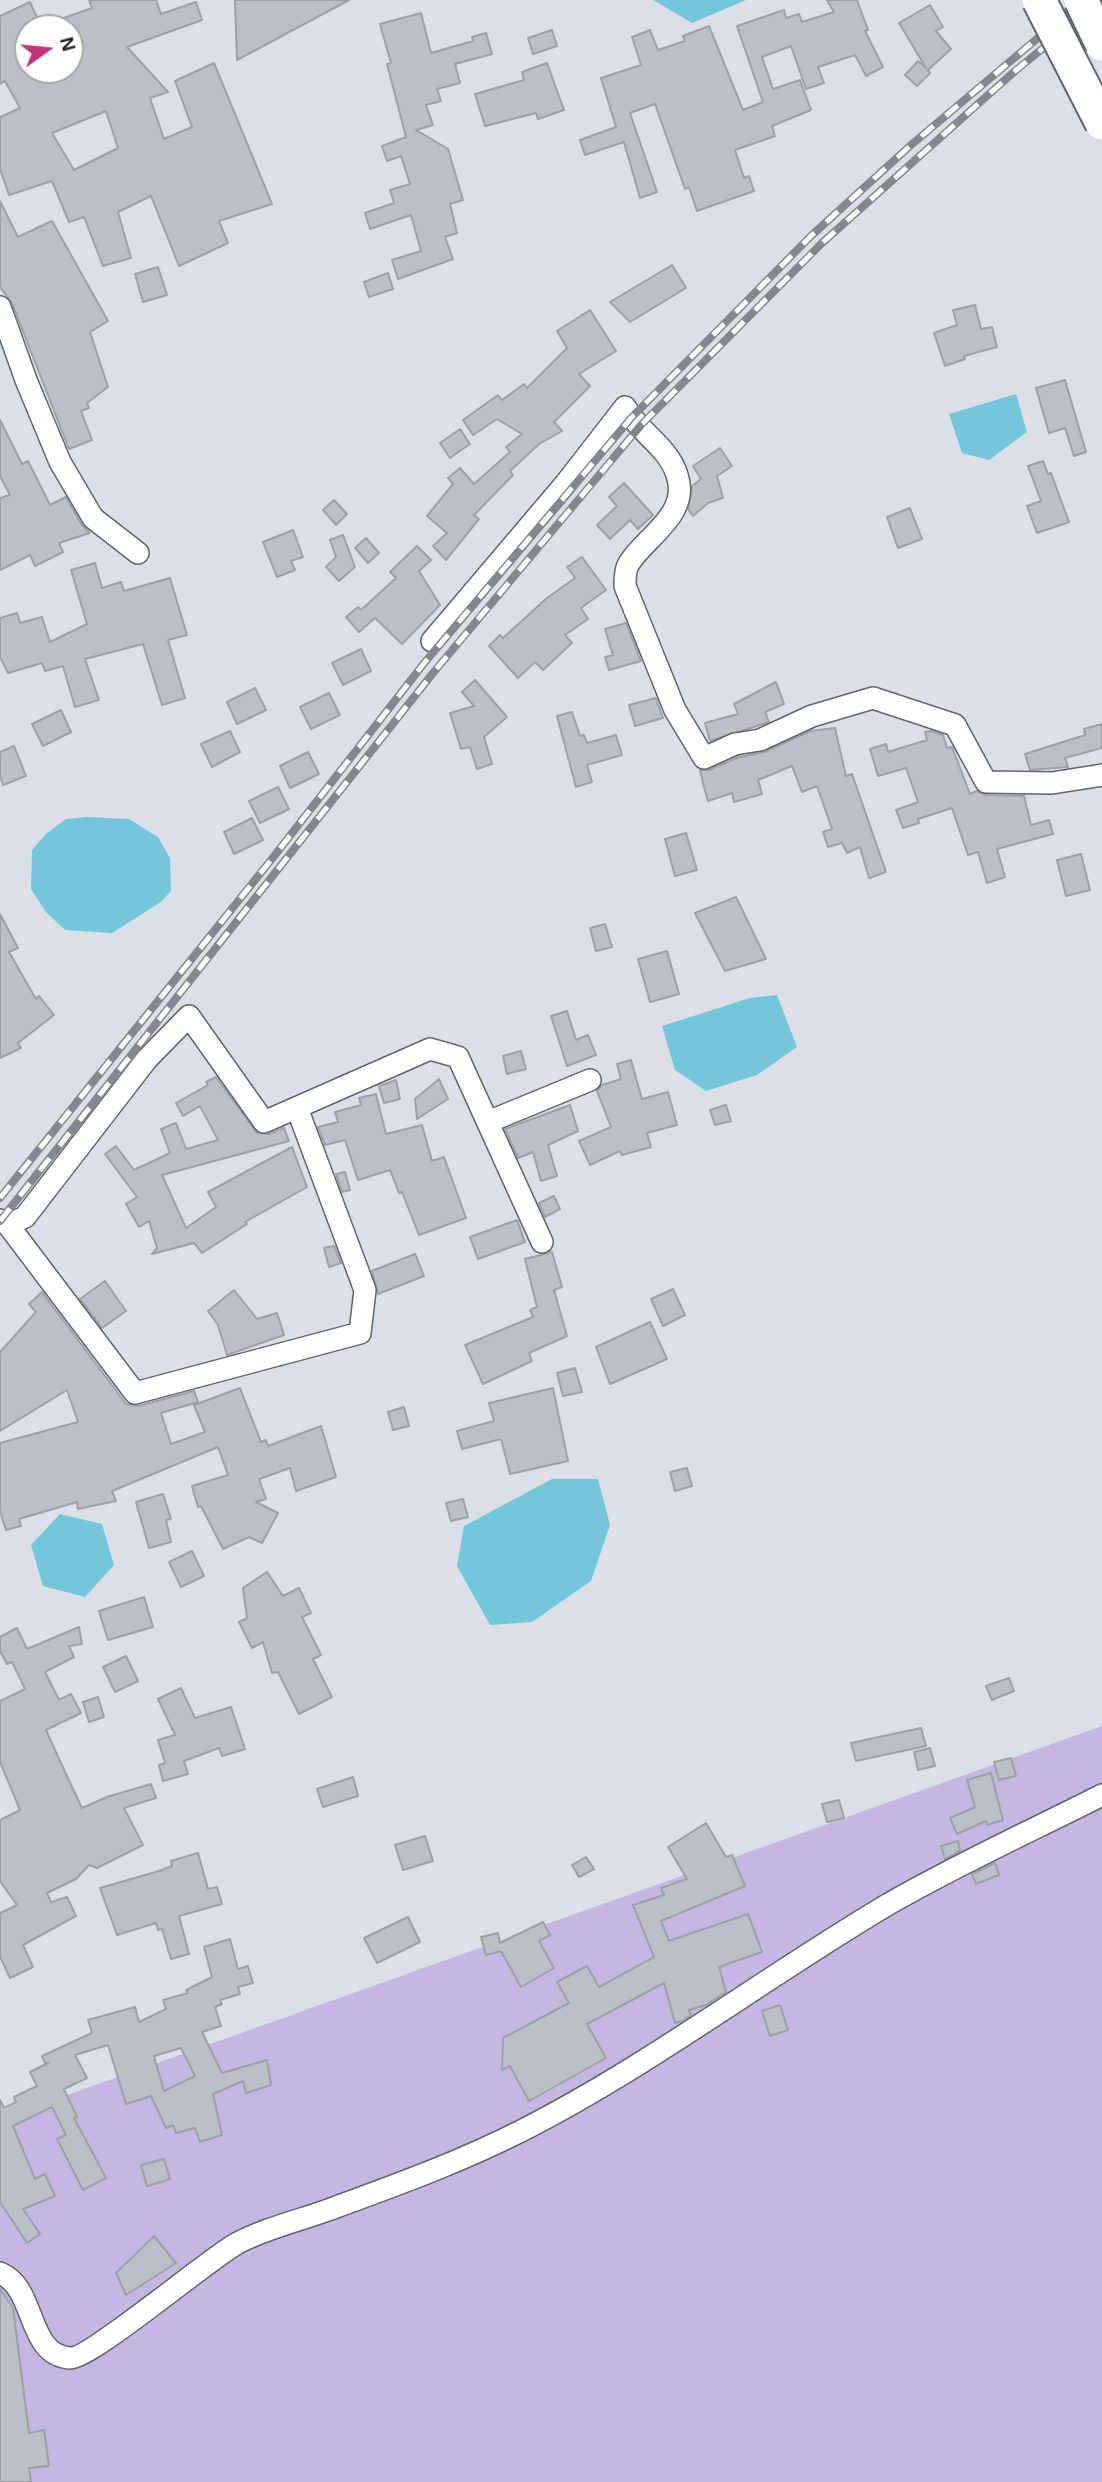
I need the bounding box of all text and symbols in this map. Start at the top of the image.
north arrow [14,14,84,84]
text: N [56,35,80,53]

